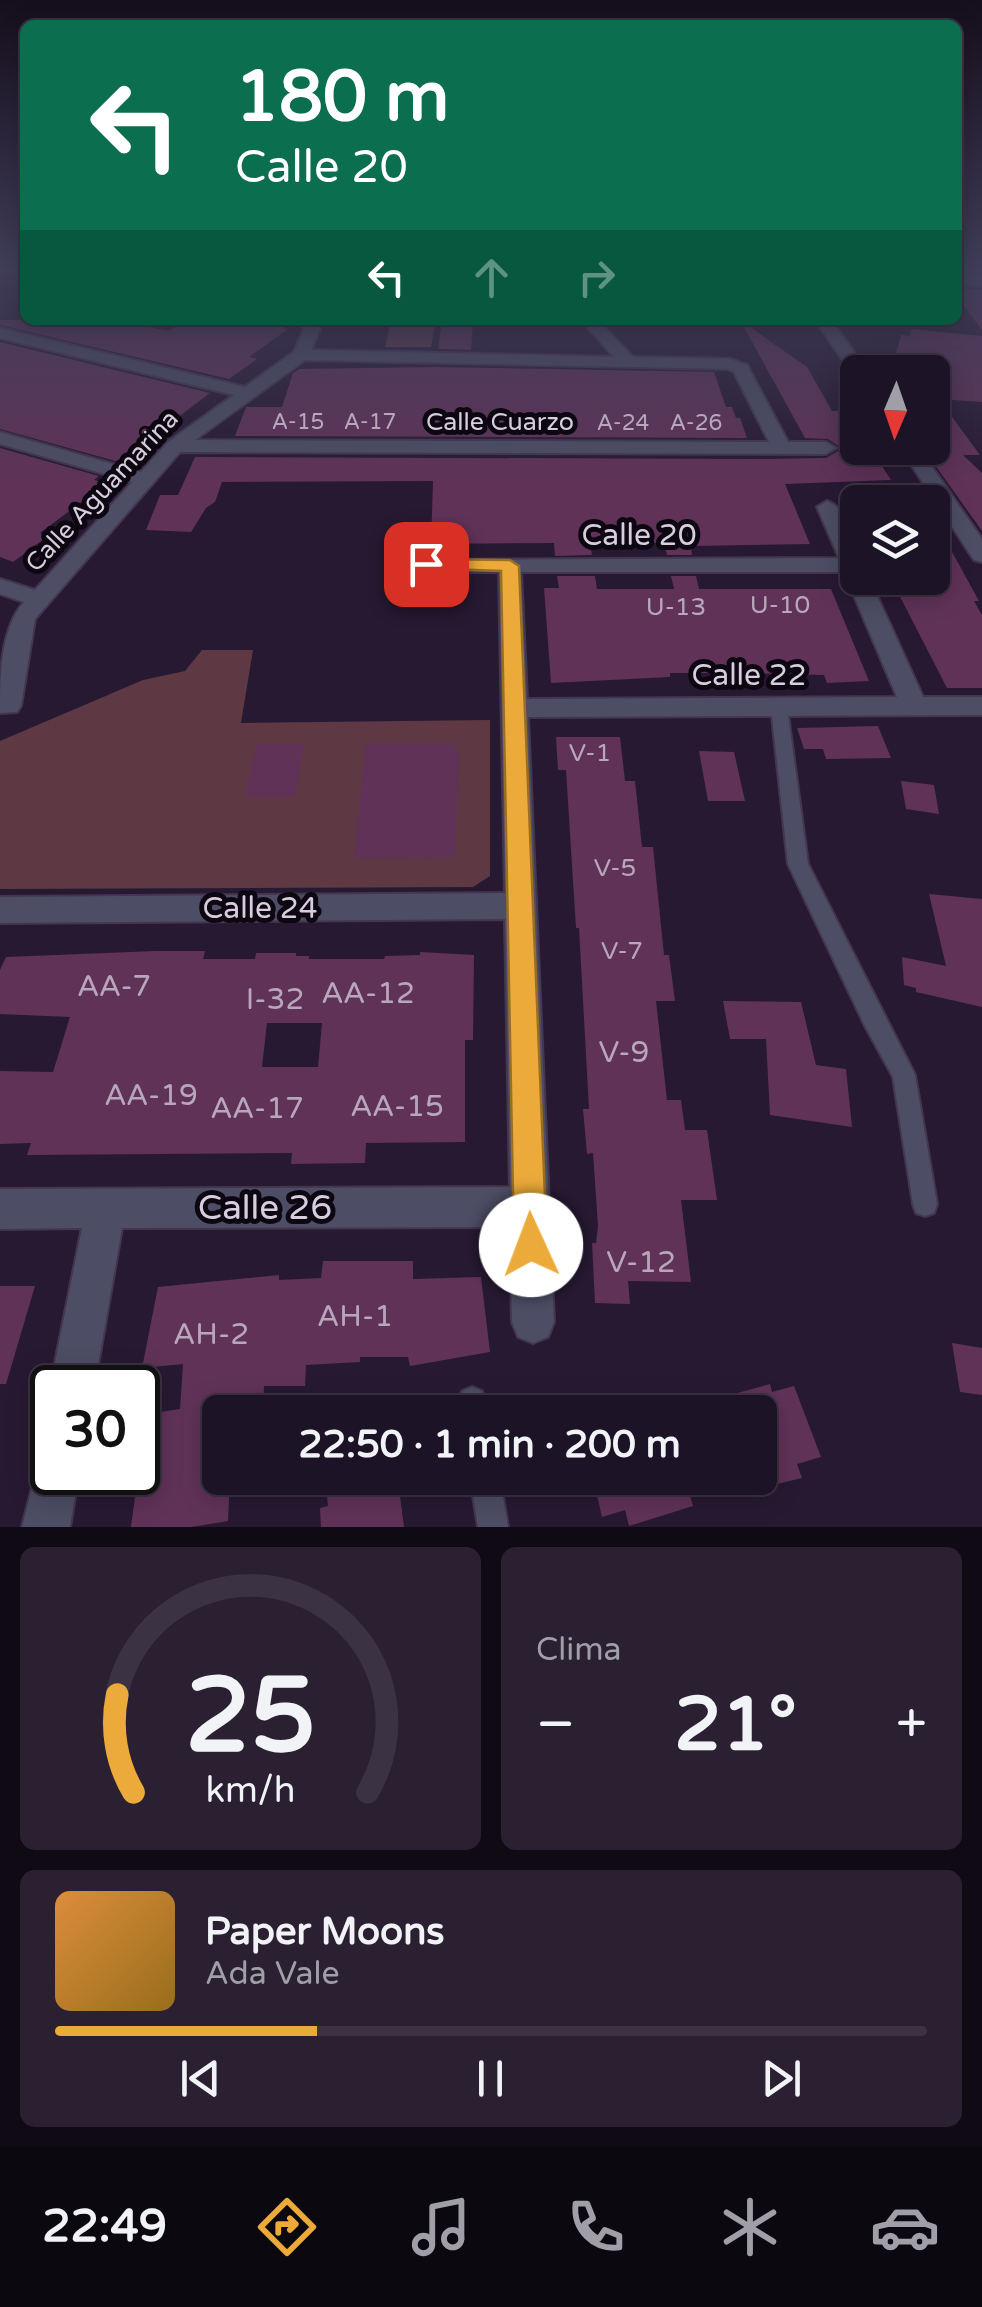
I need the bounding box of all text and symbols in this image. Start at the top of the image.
text: 180 m [235,56,449,140]
icon: left [70,60,200,190]
text: Calle 20 [235,141,408,195]
icon: left [359,250,414,305]
icon: ahead [464,250,519,305]
icon: right [569,250,624,305]
north arrow [840,355,950,465]
map controls [840,355,950,595]
street label: Calle Aguamarina [19,404,185,578]
street label: Calle Cuarzo [426,407,574,437]
house number: A-15 [272,409,324,435]
house number: A-17 [344,409,396,435]
house number: A-24 [597,410,650,436]
house number: A-26 [670,410,722,436]
button: layers [840,485,950,595]
street label: Calle 20 [581,517,697,554]
pin [384,522,469,607]
icon: arrive [399,537,454,592]
house number: U-10 [750,590,810,620]
house number: U-13 [646,592,706,622]
street label: Calle 22 [691,657,807,694]
house number: V-1 [569,738,611,768]
house number: V-5 [594,853,636,883]
street label: Calle 24 [202,890,318,927]
house number: V-7 [601,936,643,966]
house number: AA-7 [77,968,151,1005]
house number: AA-12 [321,975,415,1012]
house number: I-32 [246,981,304,1018]
house number: V-9 [599,1034,649,1071]
house number: AA-19 [104,1077,198,1114]
house number: AA-15 [350,1088,444,1125]
house number: AA-17 [210,1090,304,1127]
street label: Calle 26 [198,1187,332,1229]
position arrow [479,1193,583,1297]
house number: V-12 [606,1244,676,1281]
house number: AH-1 [317,1298,393,1335]
house number: AH-2 [173,1316,249,1353]
speed limit sign: 30 [30,1365,160,1495]
text: 22:50 · 1 min · 200 m [298,1422,681,1468]
text: Clima [536,1631,622,1669]
text: 25 [185,1655,316,1780]
text: 21° [674,1680,797,1770]
text: − [536,1692,575,1758]
text: + [896,1692,927,1758]
text: km/h [206,1769,295,1812]
text: Paper Moons [205,1909,445,1955]
text: Ada Vale [205,1955,340,1993]
icon: previous [173,2051,228,2106]
icon: pause [463,2051,518,2106]
icon: next [754,2051,809,2106]
icon: directions [252,2192,322,2262]
icon: music [406,2192,476,2262]
icon: phone [561,2192,631,2262]
icon: climate [715,2192,785,2262]
icon: car [870,2192,940,2262]
text: 22:49 [42,2200,167,2254]

